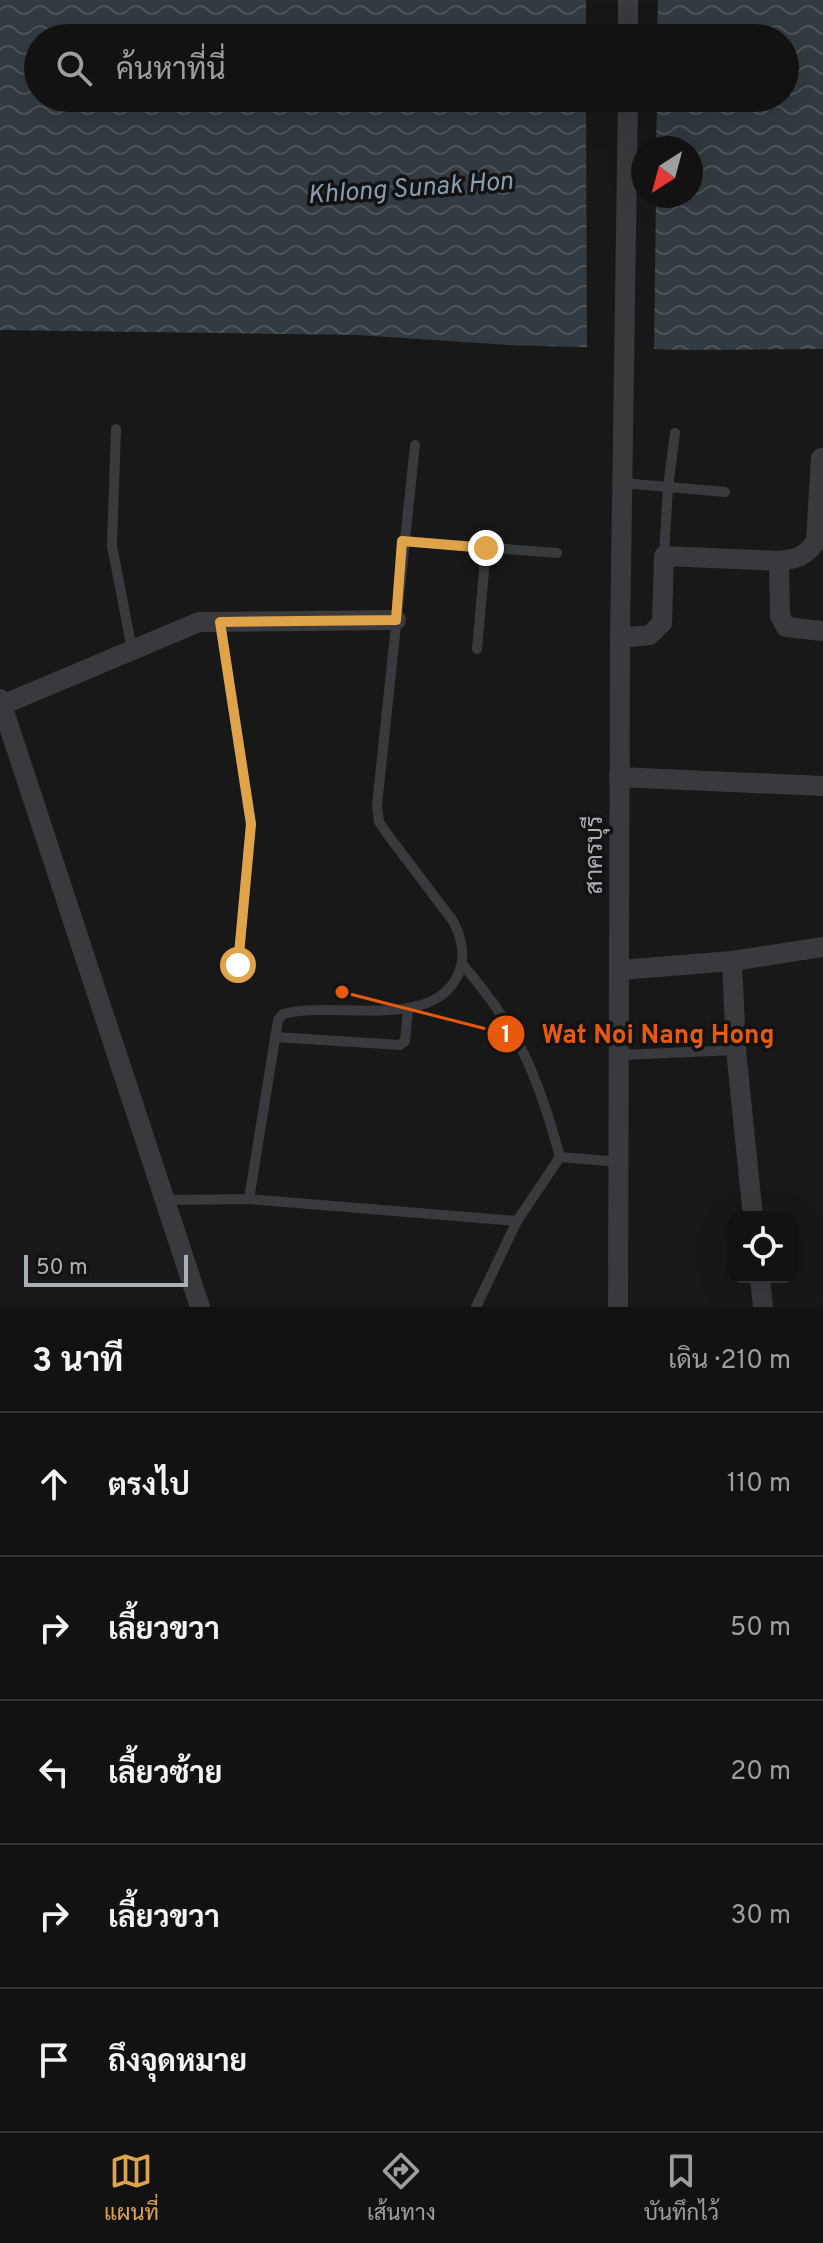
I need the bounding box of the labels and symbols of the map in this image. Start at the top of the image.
north arrow [631,136,703,208]
water label: Khlong Sunak Hon [306,166,514,213]
route end [468,530,504,566]
street label: สาครบุรี [579,816,611,894]
route start [220,947,256,983]
callout: Wat Noi Nang Hong [486,1009,791,1059]
text: Wat Noi Nang Hong [541,1020,775,1053]
text: 1 [501,1021,511,1051]
scale bar [24,1251,188,1287]

